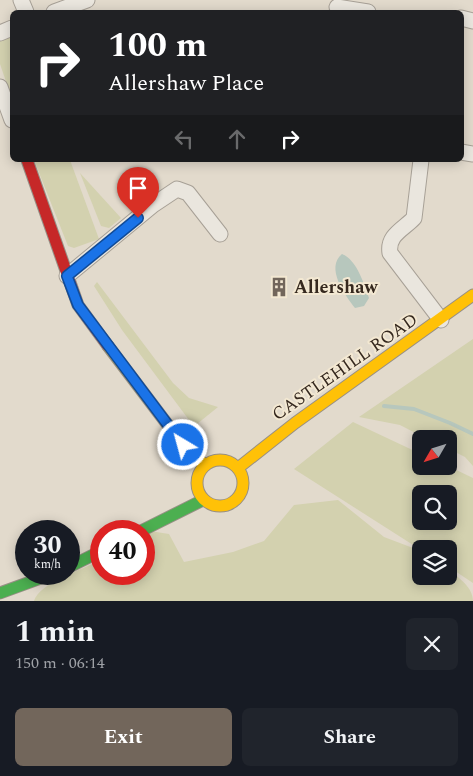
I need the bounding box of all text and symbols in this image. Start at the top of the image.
text: 100 m [108,19,207,72]
icon: right [25,30,90,95]
text: Allershaw Place [108,67,264,100]
icon: left [170,125,198,153]
icon: ahead [223,125,251,153]
icon: right [276,125,304,153]
pin [117,167,159,218]
icon: arrive [124,174,152,202]
place label: Allershaw [294,274,378,301]
building icon: Allershaw [268,276,290,298]
street label: CASTLEHILL ROAD [266,306,424,428]
position arrow [156,418,208,470]
north arrow [412,430,458,475]
map controls [412,430,457,585]
button: search [412,485,457,530]
speed limit sign: 40 [90,520,155,585]
text: 30 [33,527,62,565]
button: layers [412,540,457,585]
text: km/h [34,555,61,574]
text: 1 min [15,609,95,655]
button: close [406,618,458,670]
text: 150 m · 06:14 [15,651,105,675]
button: Exit [15,708,232,766]
button: Share [242,708,458,766]

